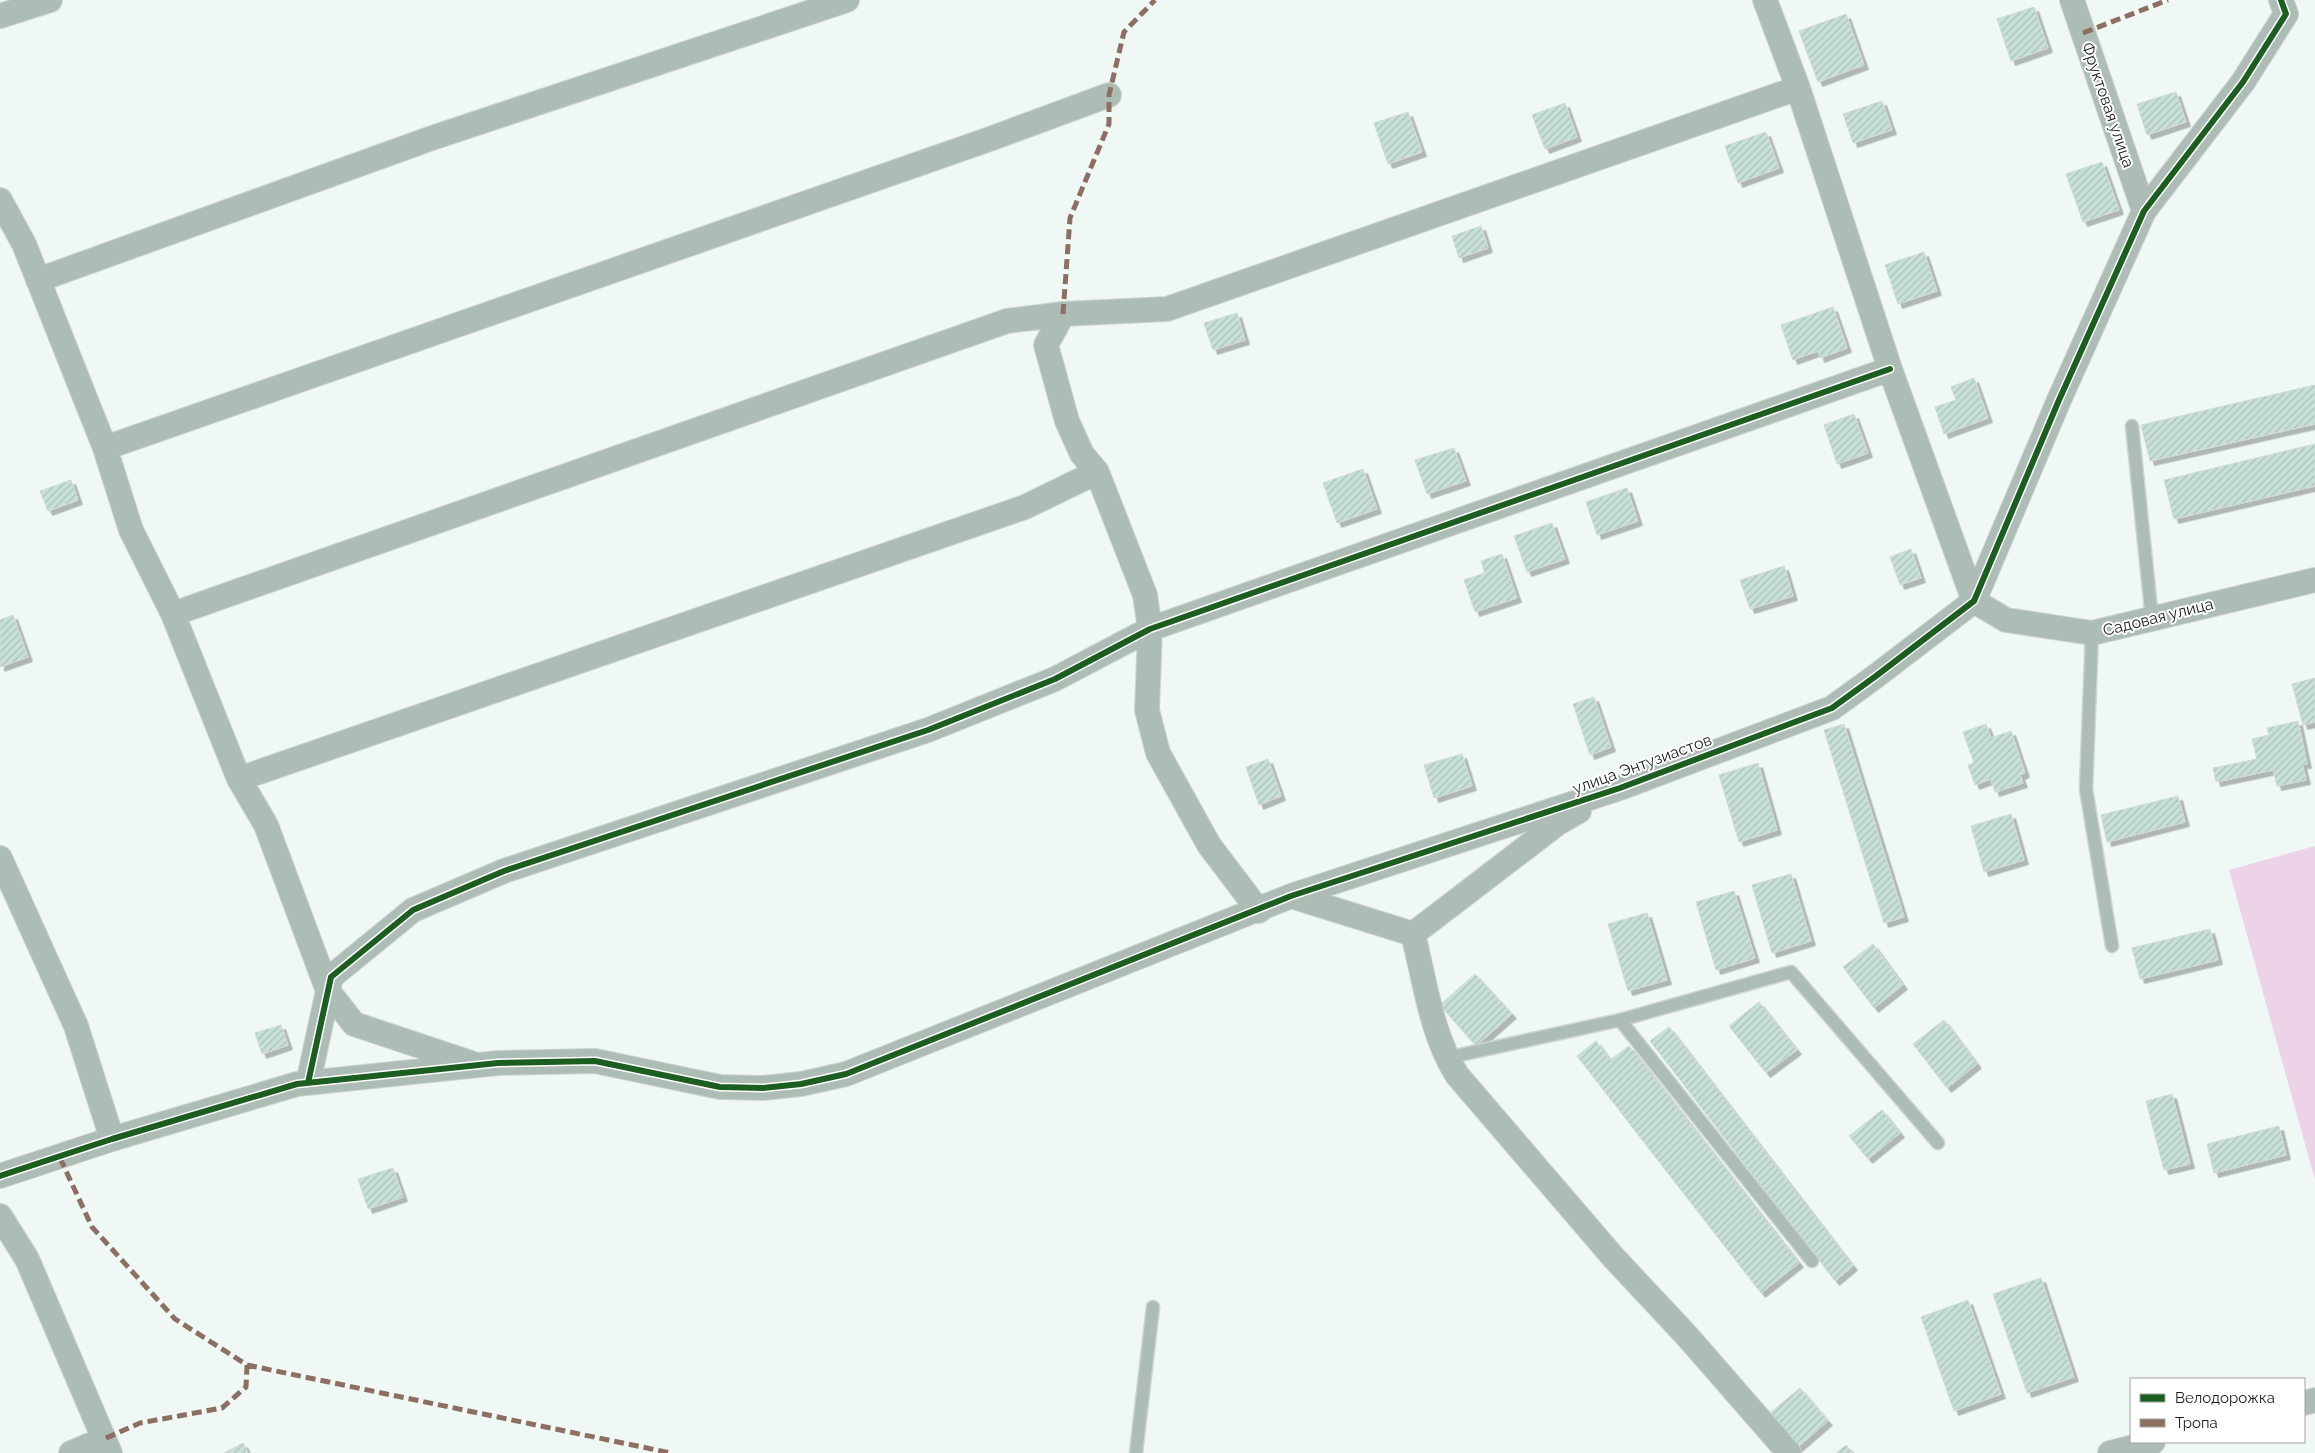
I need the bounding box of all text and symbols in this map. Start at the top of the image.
street label: Фруктовая улица [2078,40,2138,170]
street label: Садовая улица [2101,594,2215,640]
street label: улица Энтузиастов [1570,730,1714,798]
legend [2130,1378,2305,1443]
text: Велодорожка [2175,1389,2275,1407]
text: Тропа [2175,1414,2218,1432]

